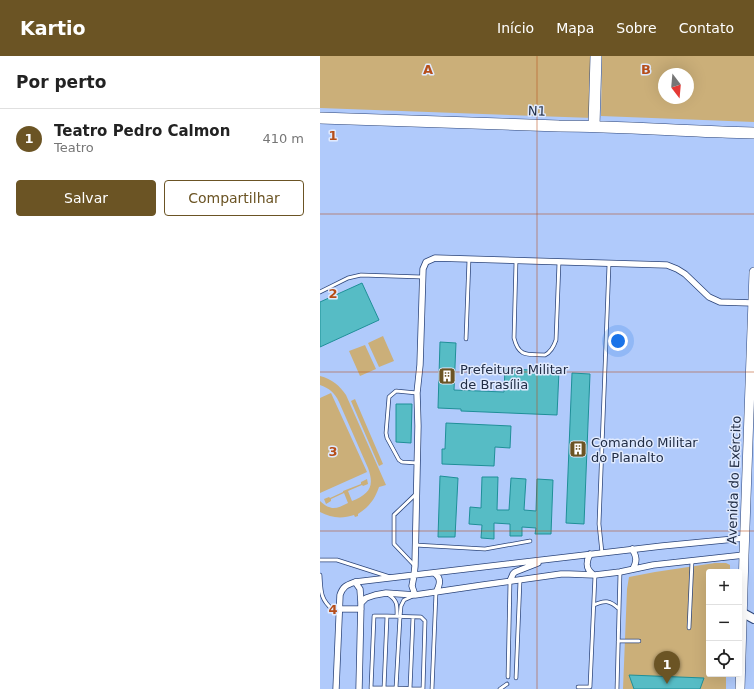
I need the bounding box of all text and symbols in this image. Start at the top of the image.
text: Kartio [20,17,86,39]
text: Início [497,20,534,36]
text: Mapa [556,20,594,36]
text: Sobre [616,20,657,36]
text: Contato [679,20,734,36]
text: A [423,62,433,77]
text: B [641,62,651,77]
north arrow [658,68,694,104]
text: Por perto [16,72,106,92]
street label: N1 [528,103,546,119]
text: Teatro Pedro Calmon [54,122,230,140]
text: 1 [328,128,338,143]
text: 1 [24,131,34,146]
text: 410 m [262,131,304,146]
text: Teatro [54,140,94,155]
button: Salvar [16,180,156,216]
button: Compartilhar [164,180,304,216]
text: 2 [328,286,338,301]
your location [608,331,628,351]
place label: Prefeitura Militar de Brasília [460,362,569,392]
building icon: Prefeitura Militar de Brasília [437,366,457,386]
street label: Avenida do Exército [724,415,744,545]
place label: Comando Militar do Planalto [591,435,698,465]
building icon: Comando Militar do Planalto [568,439,588,459]
text: 3 [328,444,338,459]
map controls [706,569,742,677]
button: + [706,569,742,605]
text: 4 [328,602,338,617]
button: − [706,605,742,641]
button: locate [706,641,742,677]
pin: 1 [654,651,680,684]

